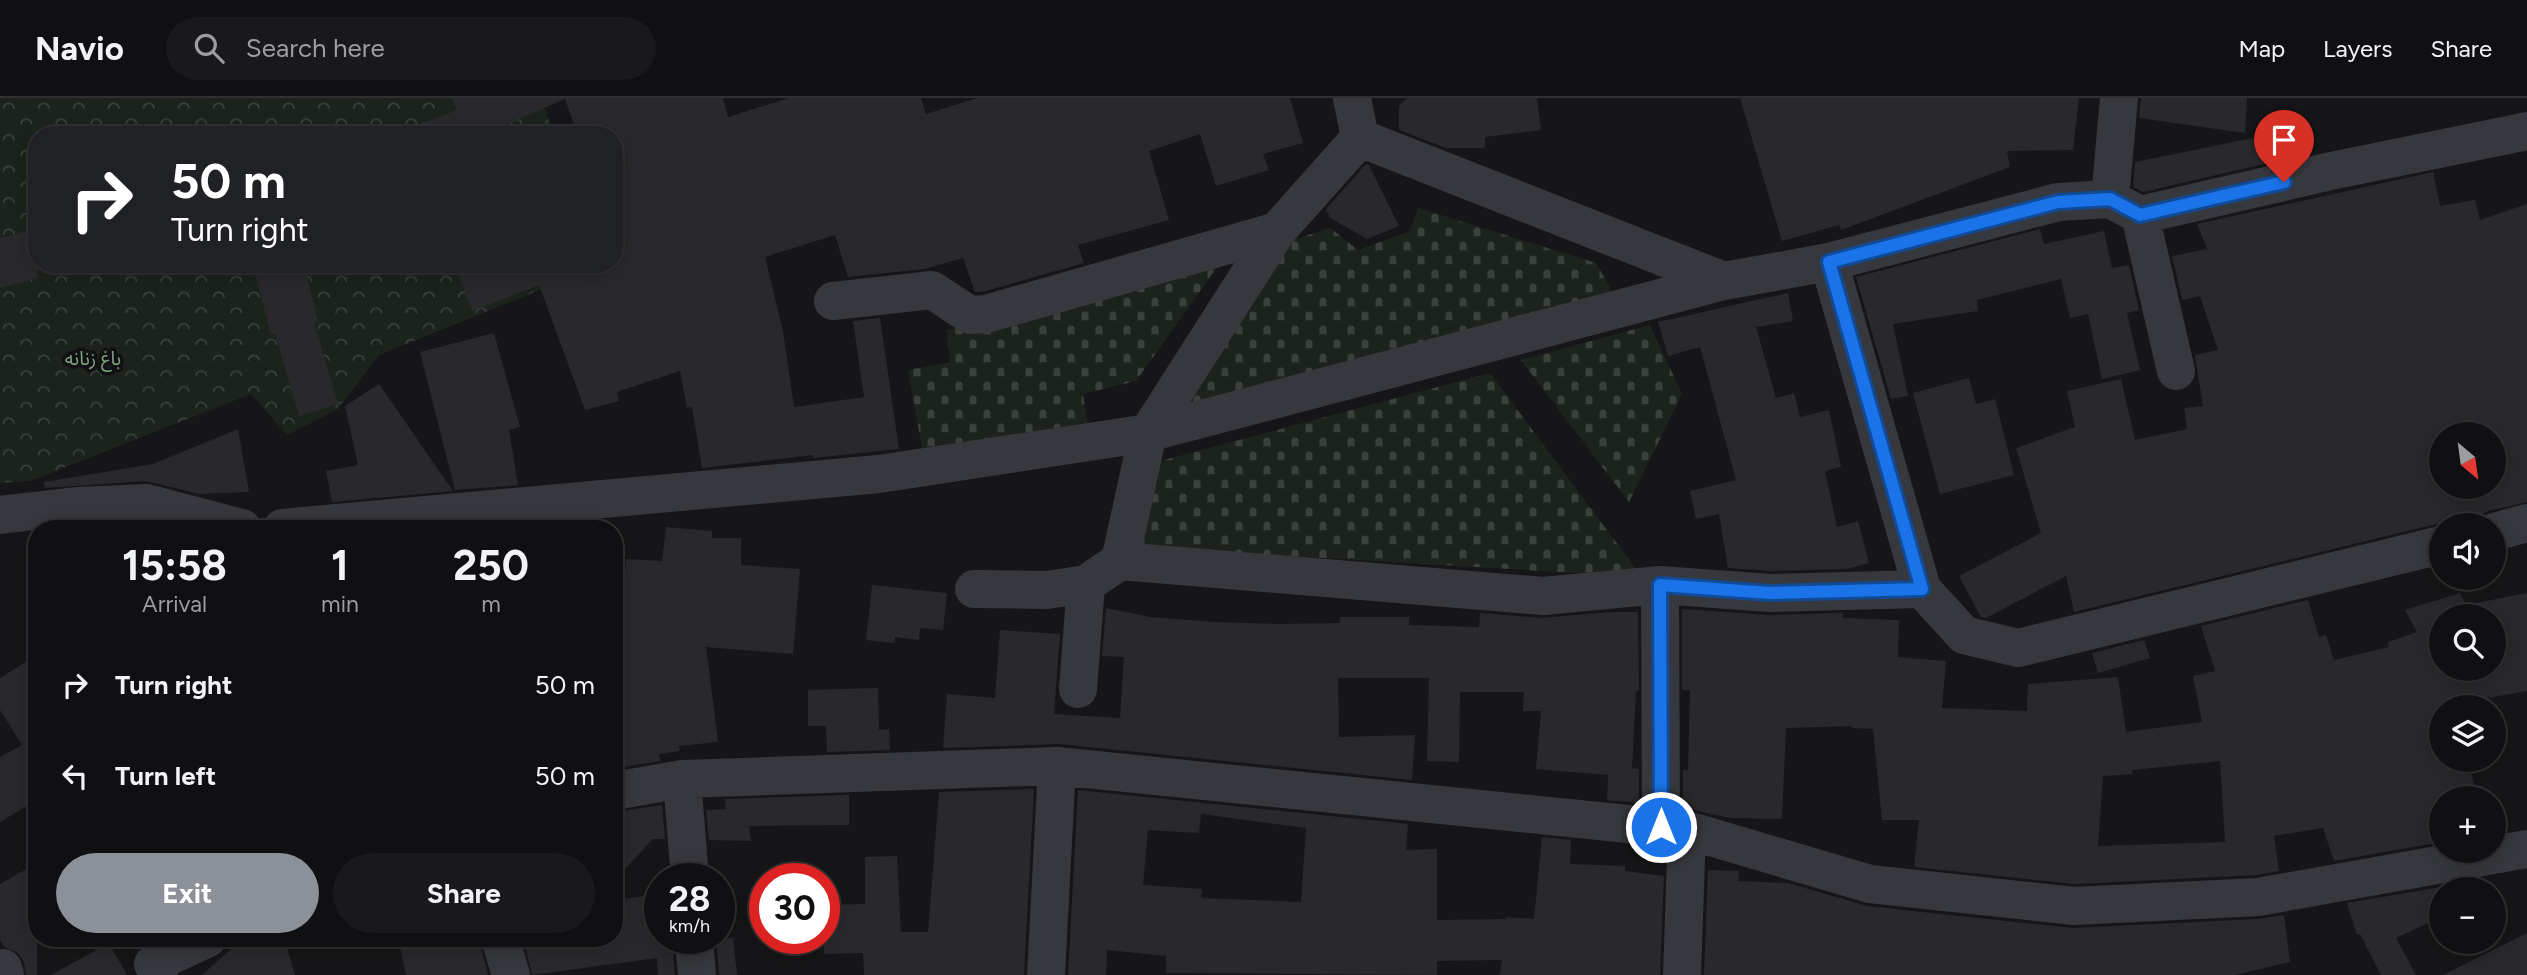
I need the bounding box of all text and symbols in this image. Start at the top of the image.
search box [166,17,656,80]
text: Navio [35,29,124,68]
icon: search [190,29,228,67]
text: Search here [246,32,385,64]
text: Map [2238,34,2285,63]
text: Layers [2323,34,2392,63]
text: Share [2430,34,2492,63]
pin [2254,110,2314,182]
icon: arrive [2265,121,2303,159]
text: 50 m [171,151,286,210]
icon: right [56,154,147,245]
text: Turn right [171,211,309,249]
park label: باغ زنانه [65,347,121,372]
north arrow [2429,422,2506,499]
map controls [2429,422,2506,954]
button: sound [2429,513,2506,590]
text: 15:58 [122,540,227,591]
text: 1 [331,540,349,591]
text: 250 [453,540,529,591]
text: Arrival [142,590,207,618]
text: min [321,590,359,618]
text: m [481,590,501,618]
button: search [2429,604,2506,681]
icon: right [56,666,94,704]
text: Turn right [115,669,232,701]
text: 50 m [535,669,595,701]
button: layers [2429,695,2506,772]
icon: left [56,757,94,795]
text: Turn left [115,760,216,792]
text: 50 m [535,760,595,792]
button: + [2429,786,2506,863]
position arrow [1624,790,1698,864]
button: Exit [56,853,319,933]
button: Share [333,853,595,933]
speed limit sign: 30 [749,863,840,954]
button: − [2429,877,2506,954]
text: 28 [669,878,710,920]
text: km/h [669,915,710,937]

